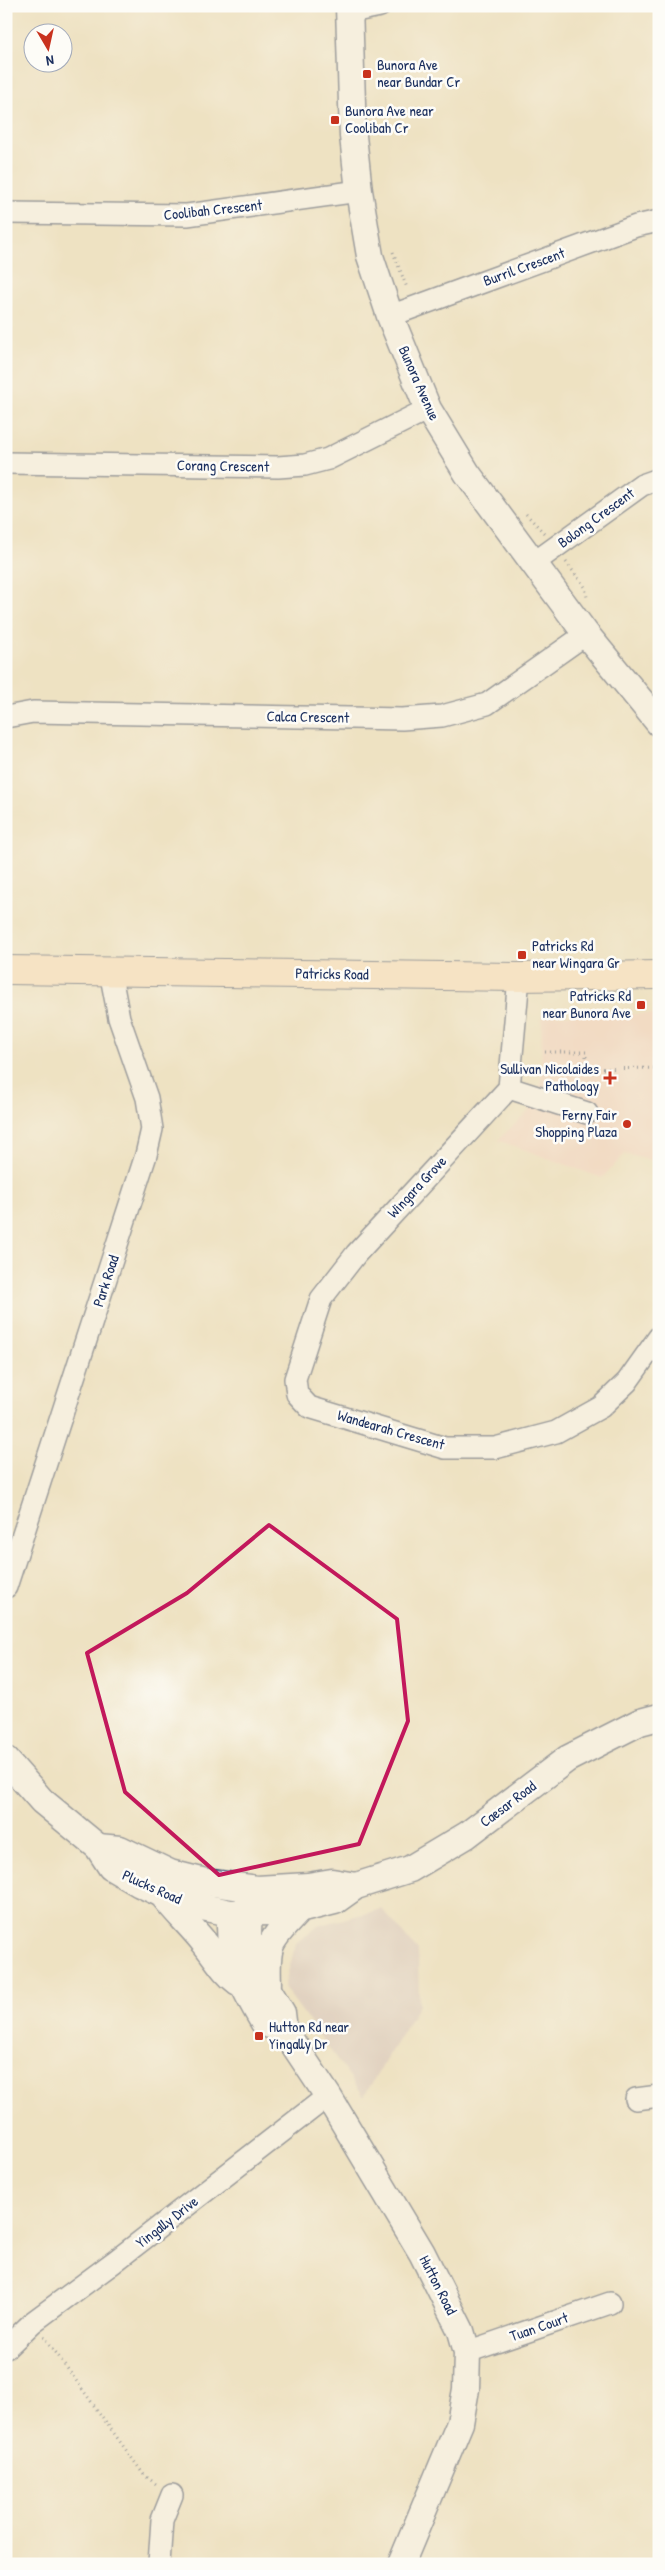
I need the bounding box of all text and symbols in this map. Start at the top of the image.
north arrow [22,22,72,72]
text: N [44,51,55,71]
place label: Bunora Ave near Bundar Cr [377,54,460,92]
marker: Bunora Ave near Bundar Cr [361,68,373,80]
place label: Bunora Ave near Coolibah Cr [345,100,434,138]
marker: Bunora Ave near Coolibah Cr [329,114,341,126]
street label: Coolibah Crescent [163,194,264,225]
street label: Burril Crescent [480,242,568,291]
street label: Bunora Avenue [394,342,445,423]
street label: Corang Crescent [177,454,270,477]
street label: Bolong Crescent [553,482,639,553]
street label: Calca Crescent [266,705,350,728]
place label: Patricks Rd near Wingara Gr [532,935,620,973]
marker: Patricks Rd near Wingara Gr [516,949,528,961]
street label: Patricks Road [295,962,369,985]
place label: Patricks Rd near Bunora Ave [542,985,631,1023]
marker: Patricks Rd near Bunora Ave [635,999,647,1011]
place label: Sullivan Nicolaides Pathology [500,1058,599,1096]
marker: Sullivan Nicolaides Pathology [603,1071,617,1085]
place label: Ferny Fair Shopping Plaza [535,1104,617,1142]
marker: Ferny Fair Shopping Plaza [621,1118,633,1130]
street label: Wingara Grove [382,1151,451,1222]
street label: Park Road [87,1252,124,1309]
street label: Wandearah Crescent [335,1404,448,1455]
street label: Caesar Road [475,1775,540,1832]
street label: Plucks Road [119,1864,185,1909]
place label: Hutton Rd near Yingally Dr [269,2016,349,2054]
marker: Hutton Rd near Yingally Dr [253,2030,265,2042]
street label: Yingally Drive [131,2191,202,2253]
street label: Hutton Road [415,2251,462,2318]
street label: Tuan Court [507,2307,572,2346]

